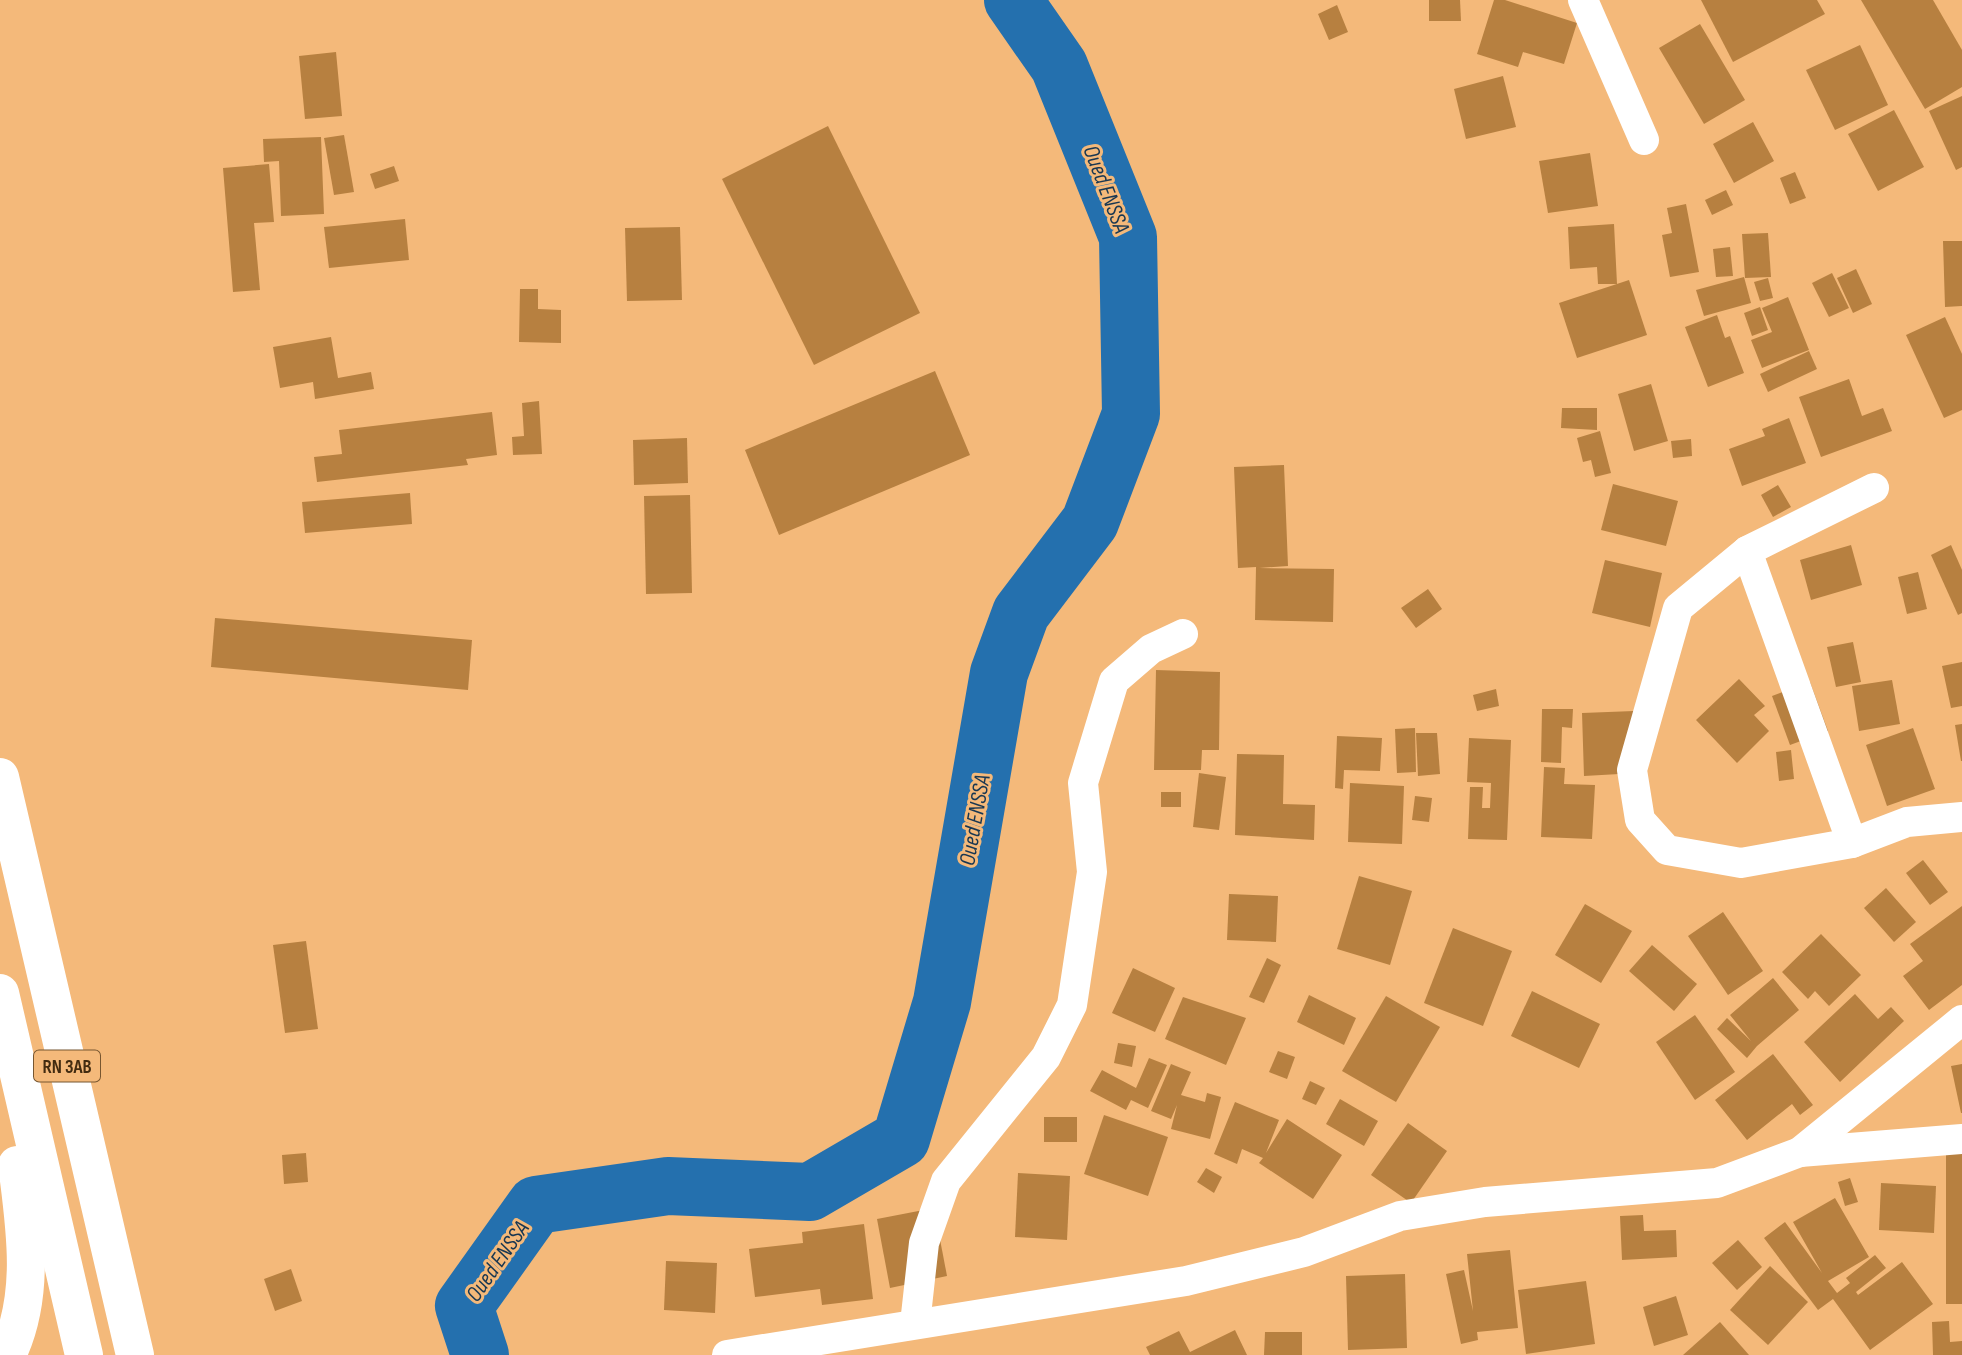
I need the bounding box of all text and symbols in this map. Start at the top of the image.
water label: Oued ENSSA [1077,141,1136,238]
water label: Oued ENSSA [953,772,997,868]
road number: RN 3AB [34,1050,100,1082]
water label: Oued ENSSA [460,1216,536,1307]

